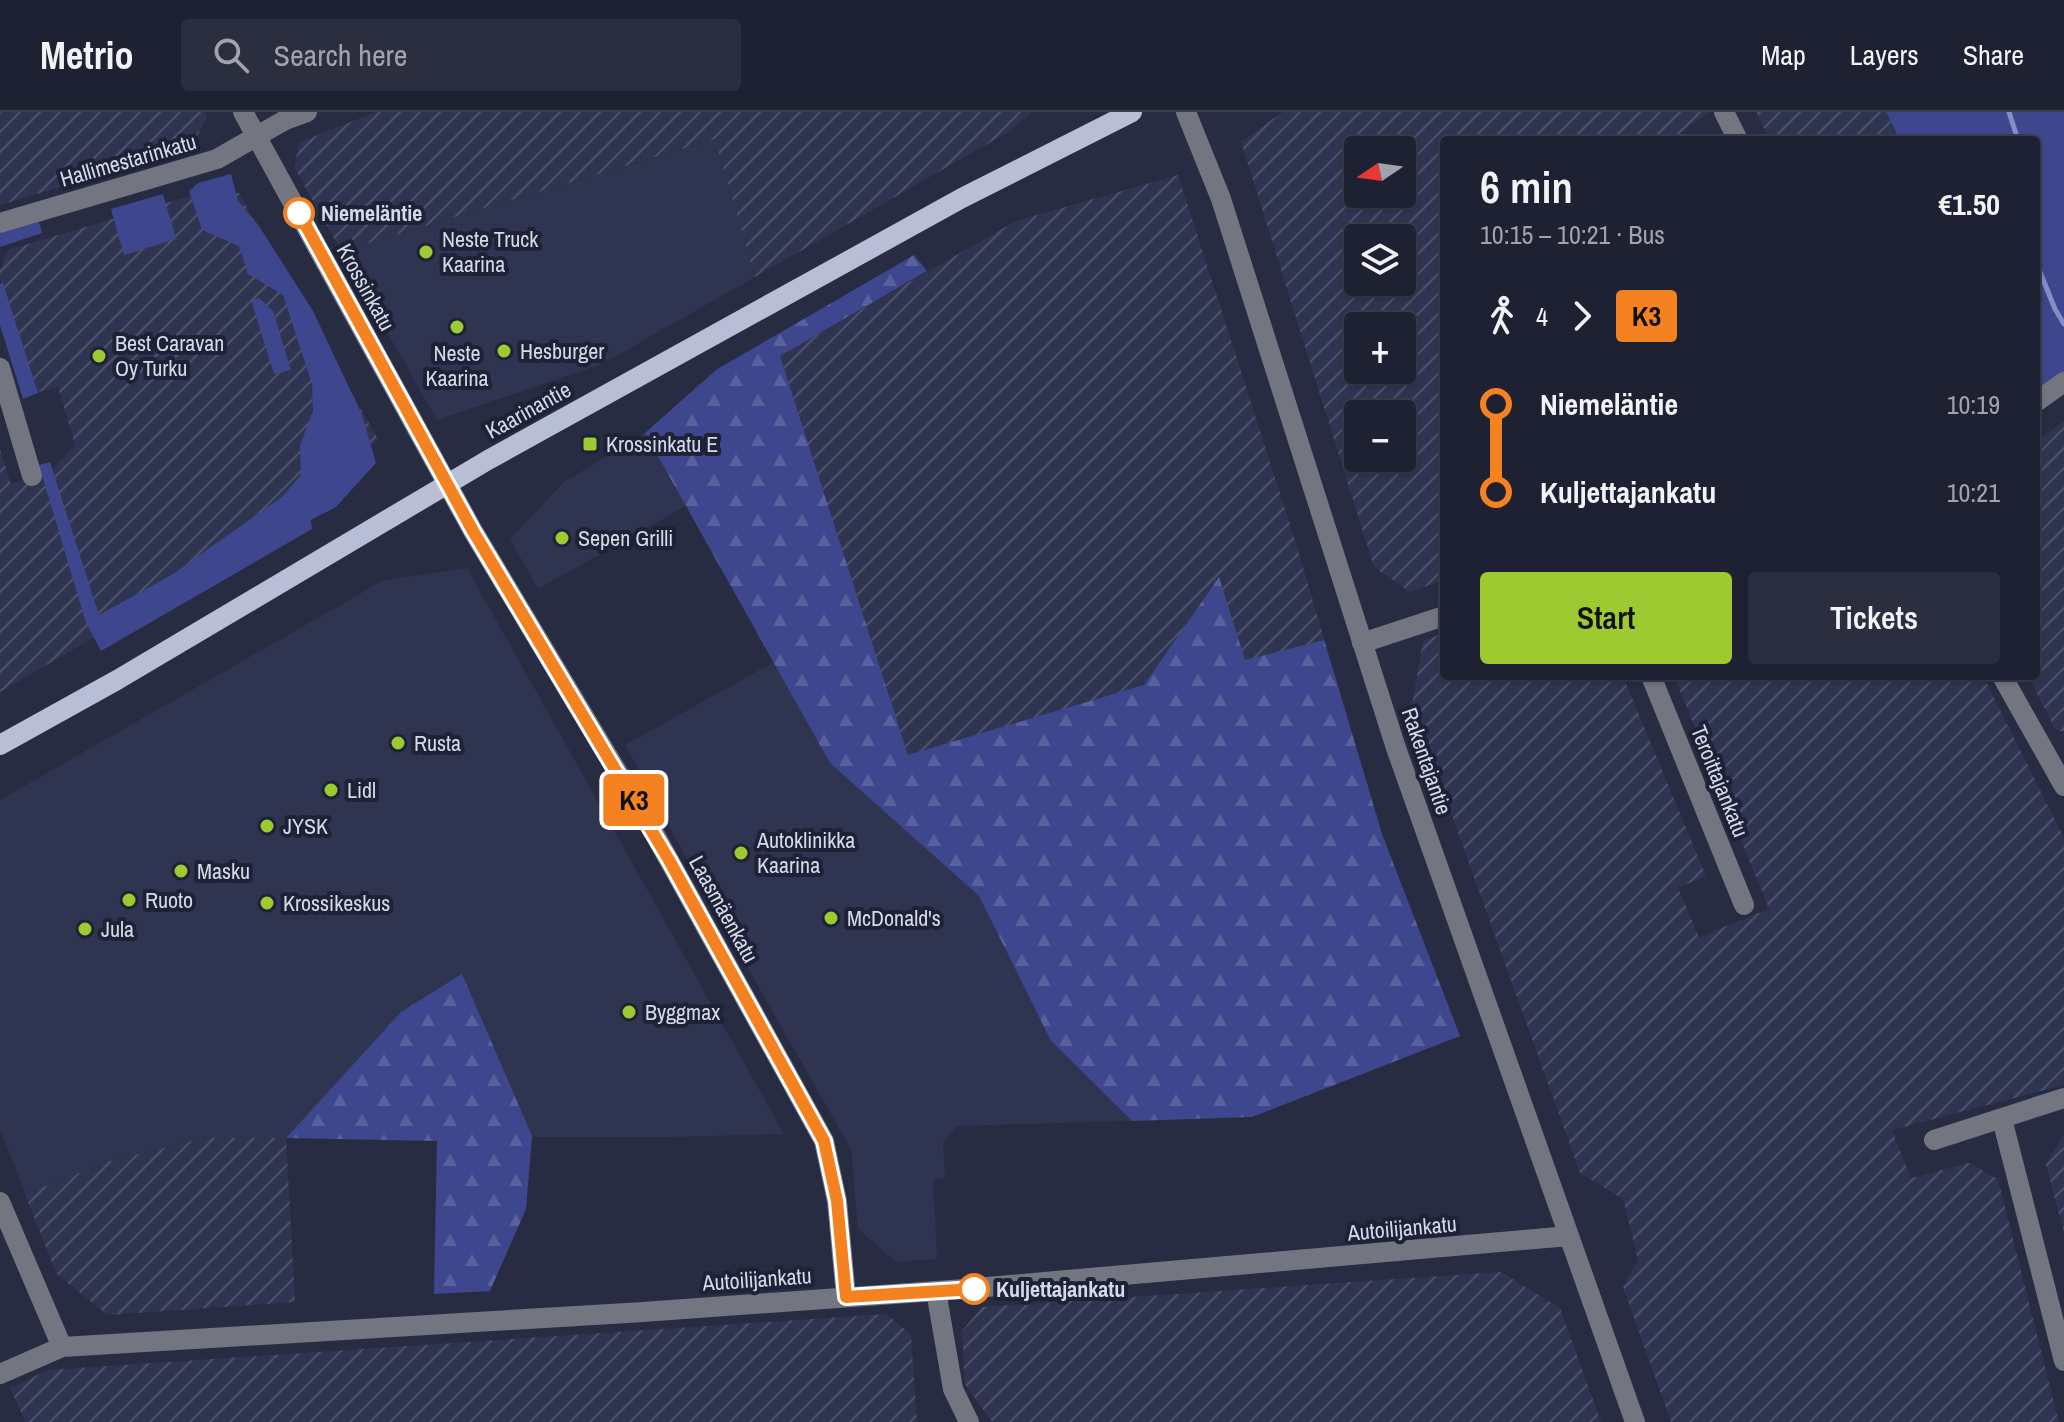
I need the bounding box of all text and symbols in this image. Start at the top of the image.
search box [181,19,741,91]
text: Metrio [40,30,133,81]
icon: search [209,33,253,77]
text: Search here [273,35,408,75]
text: Map [1761,36,1806,74]
text: Layers [1850,36,1919,74]
text: Share [1963,36,2024,74]
street label: Hallimestarinkatu [56,126,200,194]
north arrow [1344,136,1416,208]
map controls [1344,136,1416,472]
text: 6 min [1480,157,1573,217]
text: €1.50 [1938,184,2000,224]
marker: Niemeläntie [284,198,314,228]
place label: Niemeläntie [321,198,422,228]
text: 10:15 – 10:21 · Bus [1480,217,1665,252]
place label: Neste Truck Kaarina [442,224,539,279]
button: layers [1344,224,1416,296]
street label: Krossinkatu [330,238,402,336]
marker: Neste Truck Kaarina [417,243,435,261]
icon: walk [1480,294,1524,338]
icon: forward [1560,294,1604,338]
text: K3 [1632,297,1661,335]
text: 4 [1536,299,1548,334]
button: + [1344,312,1416,384]
marker: Neste Kaarina [448,318,466,336]
place label: Best Caravan Oy Turku [115,328,224,383]
place label: Hesburger [520,336,604,366]
place label: Neste Kaarina [425,338,489,393]
marker: Hesburger [495,342,513,360]
marker: Best Caravan Oy Turku [90,347,108,365]
street label: Kaarinantie [480,374,576,446]
text: Niemeläntie [1540,384,1678,424]
text: 10:19 [1947,387,2000,422]
button: − [1344,400,1416,472]
place label: Krossinkatu E [606,429,718,459]
marker: Krossinkatu E [581,435,599,453]
text: Kuljettajankatu [1540,472,1716,512]
text: 10:21 [1947,475,2000,510]
place label: Sepen Grilli [578,523,673,553]
marker: Sepen Grilli [553,529,571,547]
button: Start [1480,572,1732,664]
button: Tickets [1748,572,2000,664]
street label: Rakentajantie [1395,703,1459,819]
street label: Teroittajankatu [1684,721,1756,841]
place label: Rusta [414,728,461,758]
marker: Rusta [389,734,407,752]
line badge: K3 [598,774,670,826]
place label: Lidl [347,775,376,805]
marker: Lidl [322,781,340,799]
text: K3 [619,781,649,819]
place label: JYSK [283,811,328,841]
marker: JYSK [258,817,276,835]
place label: Autoklinikka Kaarina [756,825,855,880]
marker: Autoklinikka Kaarina [732,844,750,862]
street label: Laasmäenkatu [682,850,766,968]
place label: Masku [197,856,250,886]
marker: Masku [172,862,190,880]
place label: Ruoto [145,885,193,915]
place label: Krossikeskus [283,888,390,918]
marker: Ruoto [120,891,138,909]
marker: Krossikeskus [258,894,276,912]
place label: McDonald's [847,903,941,933]
marker: McDonald's [822,909,840,927]
place label: Jula [101,914,134,944]
marker: Jula [76,920,94,938]
place label: Byggmax [645,997,720,1027]
marker: Byggmax [620,1003,638,1021]
street label: Autoilijankatu [1345,1208,1458,1248]
street label: Autoilijankatu [700,1260,813,1298]
marker: Kuljettajankatu [959,1274,989,1304]
place label: Kuljettajankatu [996,1274,1125,1304]

